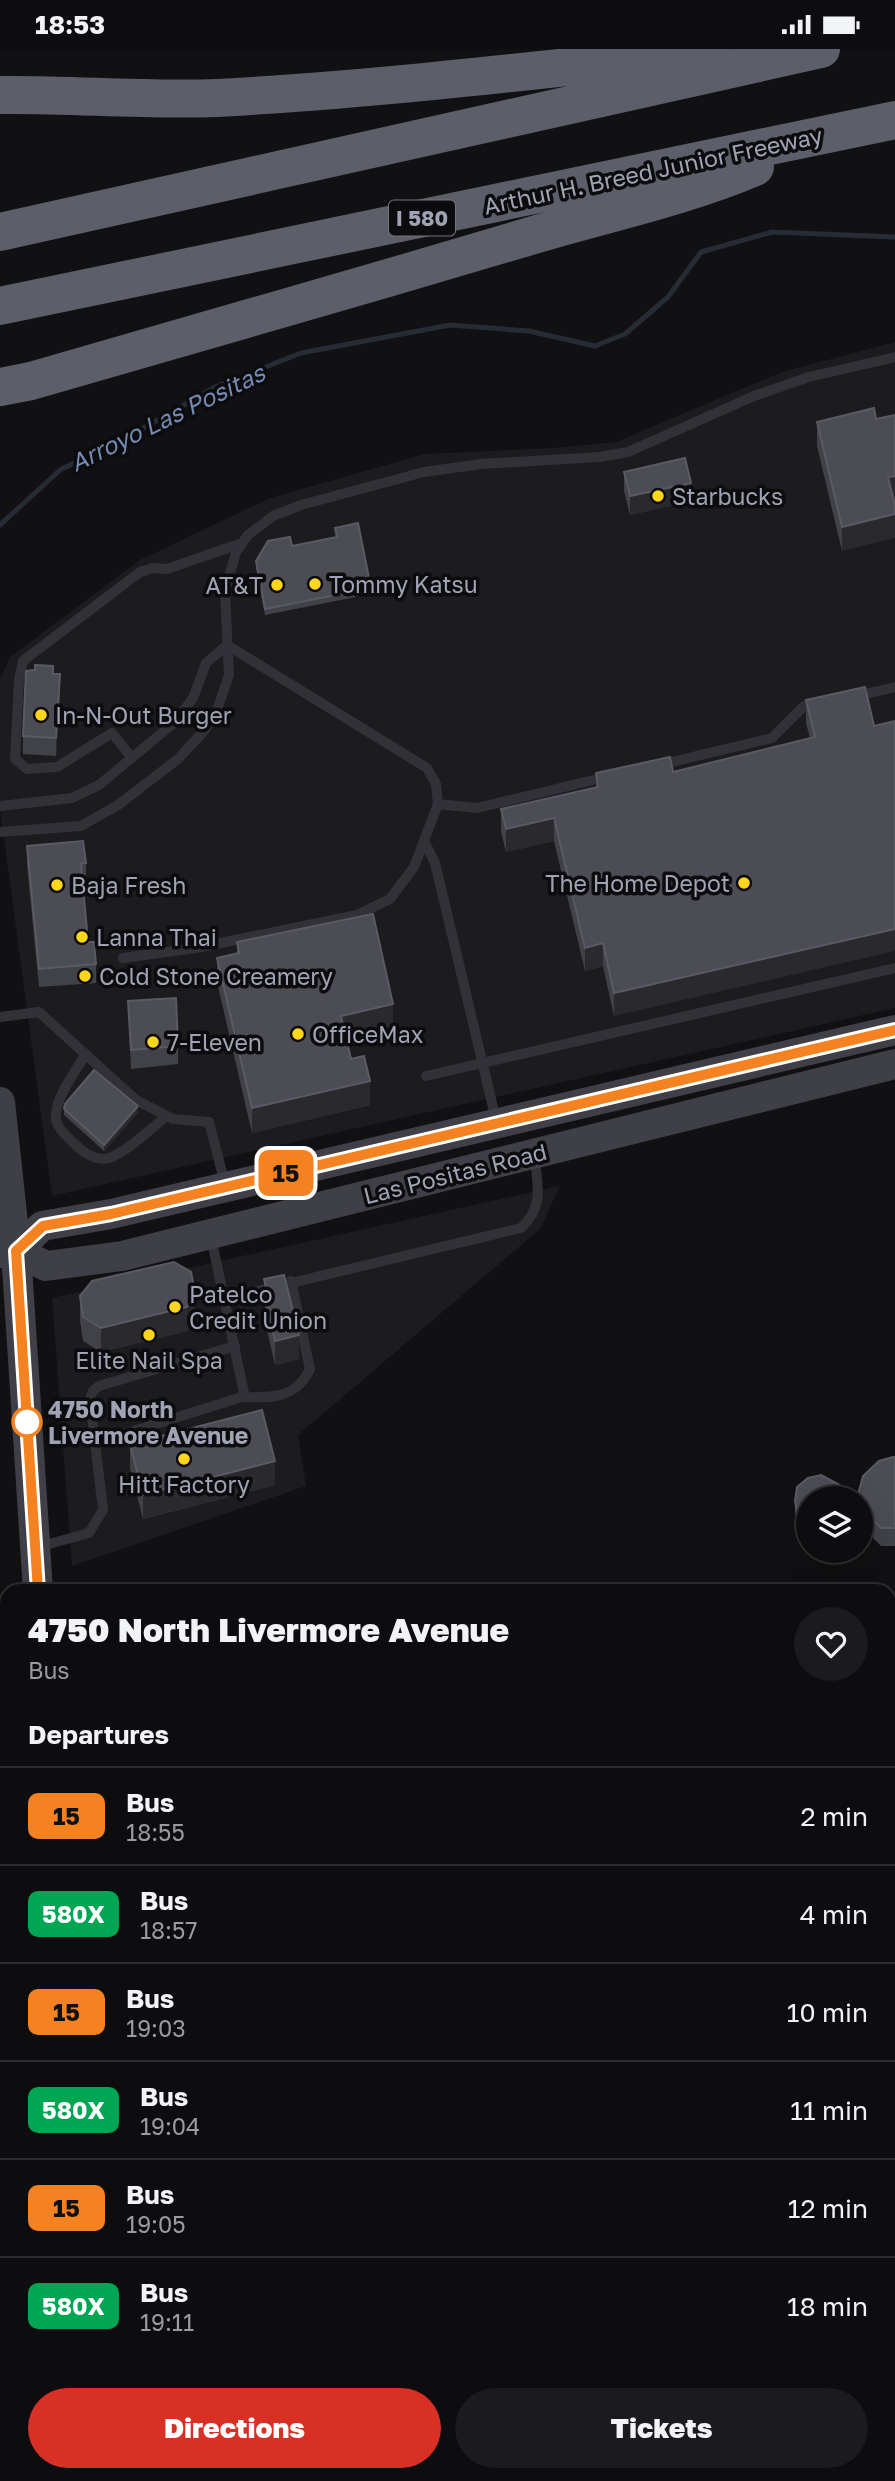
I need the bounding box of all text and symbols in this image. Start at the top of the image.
text: 18:53 [35,9,105,40]
street label: Arthur H. Breed Junior Freeway [481,120,825,220]
road number: I 580 [389,201,455,235]
water label: Arroyo Las Positas [65,357,271,478]
place label: Starbucks [672,482,783,510]
marker: Starbucks [650,488,666,504]
place label: Tommy Katsu [329,570,478,598]
place label: AT&T [206,571,263,599]
marker: Tommy Katsu [307,576,323,592]
marker: AT&T [269,577,285,593]
place label: In-N-Out Burger [55,701,232,729]
marker: In-N-Out Burger [33,707,49,723]
place label: The Home Depot [545,869,730,897]
place label: Baja Fresh [71,871,186,899]
marker: The Home Depot [736,875,752,891]
marker: Baja Fresh [49,877,65,893]
place label: Lanna Thai [96,923,217,951]
marker: Lanna Thai [74,929,90,945]
place label: Cold Stone Creamery [99,962,333,990]
marker: Cold Stone Creamery [77,968,93,984]
place label: OfficeMax [312,1020,424,1048]
marker: OfficeMax [290,1026,306,1042]
place label: 7-Eleven [167,1028,262,1056]
marker: 7-Eleven [145,1034,161,1050]
street label: Las Positas Road [361,1137,549,1209]
line badge: 15 [254,1150,318,1196]
text: 15 [273,1158,300,1187]
place label: Patelco Credit Union [189,1280,327,1334]
marker: Patelco Credit Union [167,1299,183,1315]
marker: Elite Nail Spa [141,1327,157,1343]
place label: Elite Nail Spa [75,1346,223,1374]
place label: 4750 North Livermore Avenue [48,1395,248,1449]
marker: 4750 North Livermore Avenue [12,1407,42,1437]
marker: Hitt Factory [176,1451,192,1467]
place label: Hitt Factory [118,1470,250,1498]
map controls [796,1486,873,1563]
button: layers [796,1486,873,1563]
button: heart [794,1607,868,1681]
text: 4750 North Livermore Avenue [28,1610,509,1649]
text: Bus [28,1656,70,1684]
text: Departures [28,1719,169,1750]
text: Bus [126,1787,174,1818]
text: 15 [53,1801,80,1830]
text: 2 min [800,1801,868,1832]
text: 18:55 [126,1818,185,1846]
text: Bus [140,1885,188,1916]
text: 580X [42,1899,105,1928]
text: 4 min [800,1899,868,1930]
text: 18:57 [140,1916,198,1944]
text: Bus [126,1983,174,2014]
text: 15 [53,1997,80,2026]
text: 10 min [787,1997,868,2028]
text: 19:03 [126,2014,186,2042]
text: Bus [140,2081,188,2112]
text: 580X [42,2095,105,2124]
text: 11 min [790,2095,868,2126]
text: 19:04 [140,2112,200,2140]
text: Bus [126,2179,174,2210]
text: 15 [53,2193,80,2222]
text: 12 min [788,2193,868,2224]
text: 19:05 [126,2210,186,2238]
text: Bus [140,2277,188,2308]
text: 580X [42,2291,105,2320]
text: 18 min [787,2291,868,2322]
text: 19:11 [140,2308,194,2336]
button: Directions [28,2388,441,2468]
button: Tickets [455,2388,868,2468]

